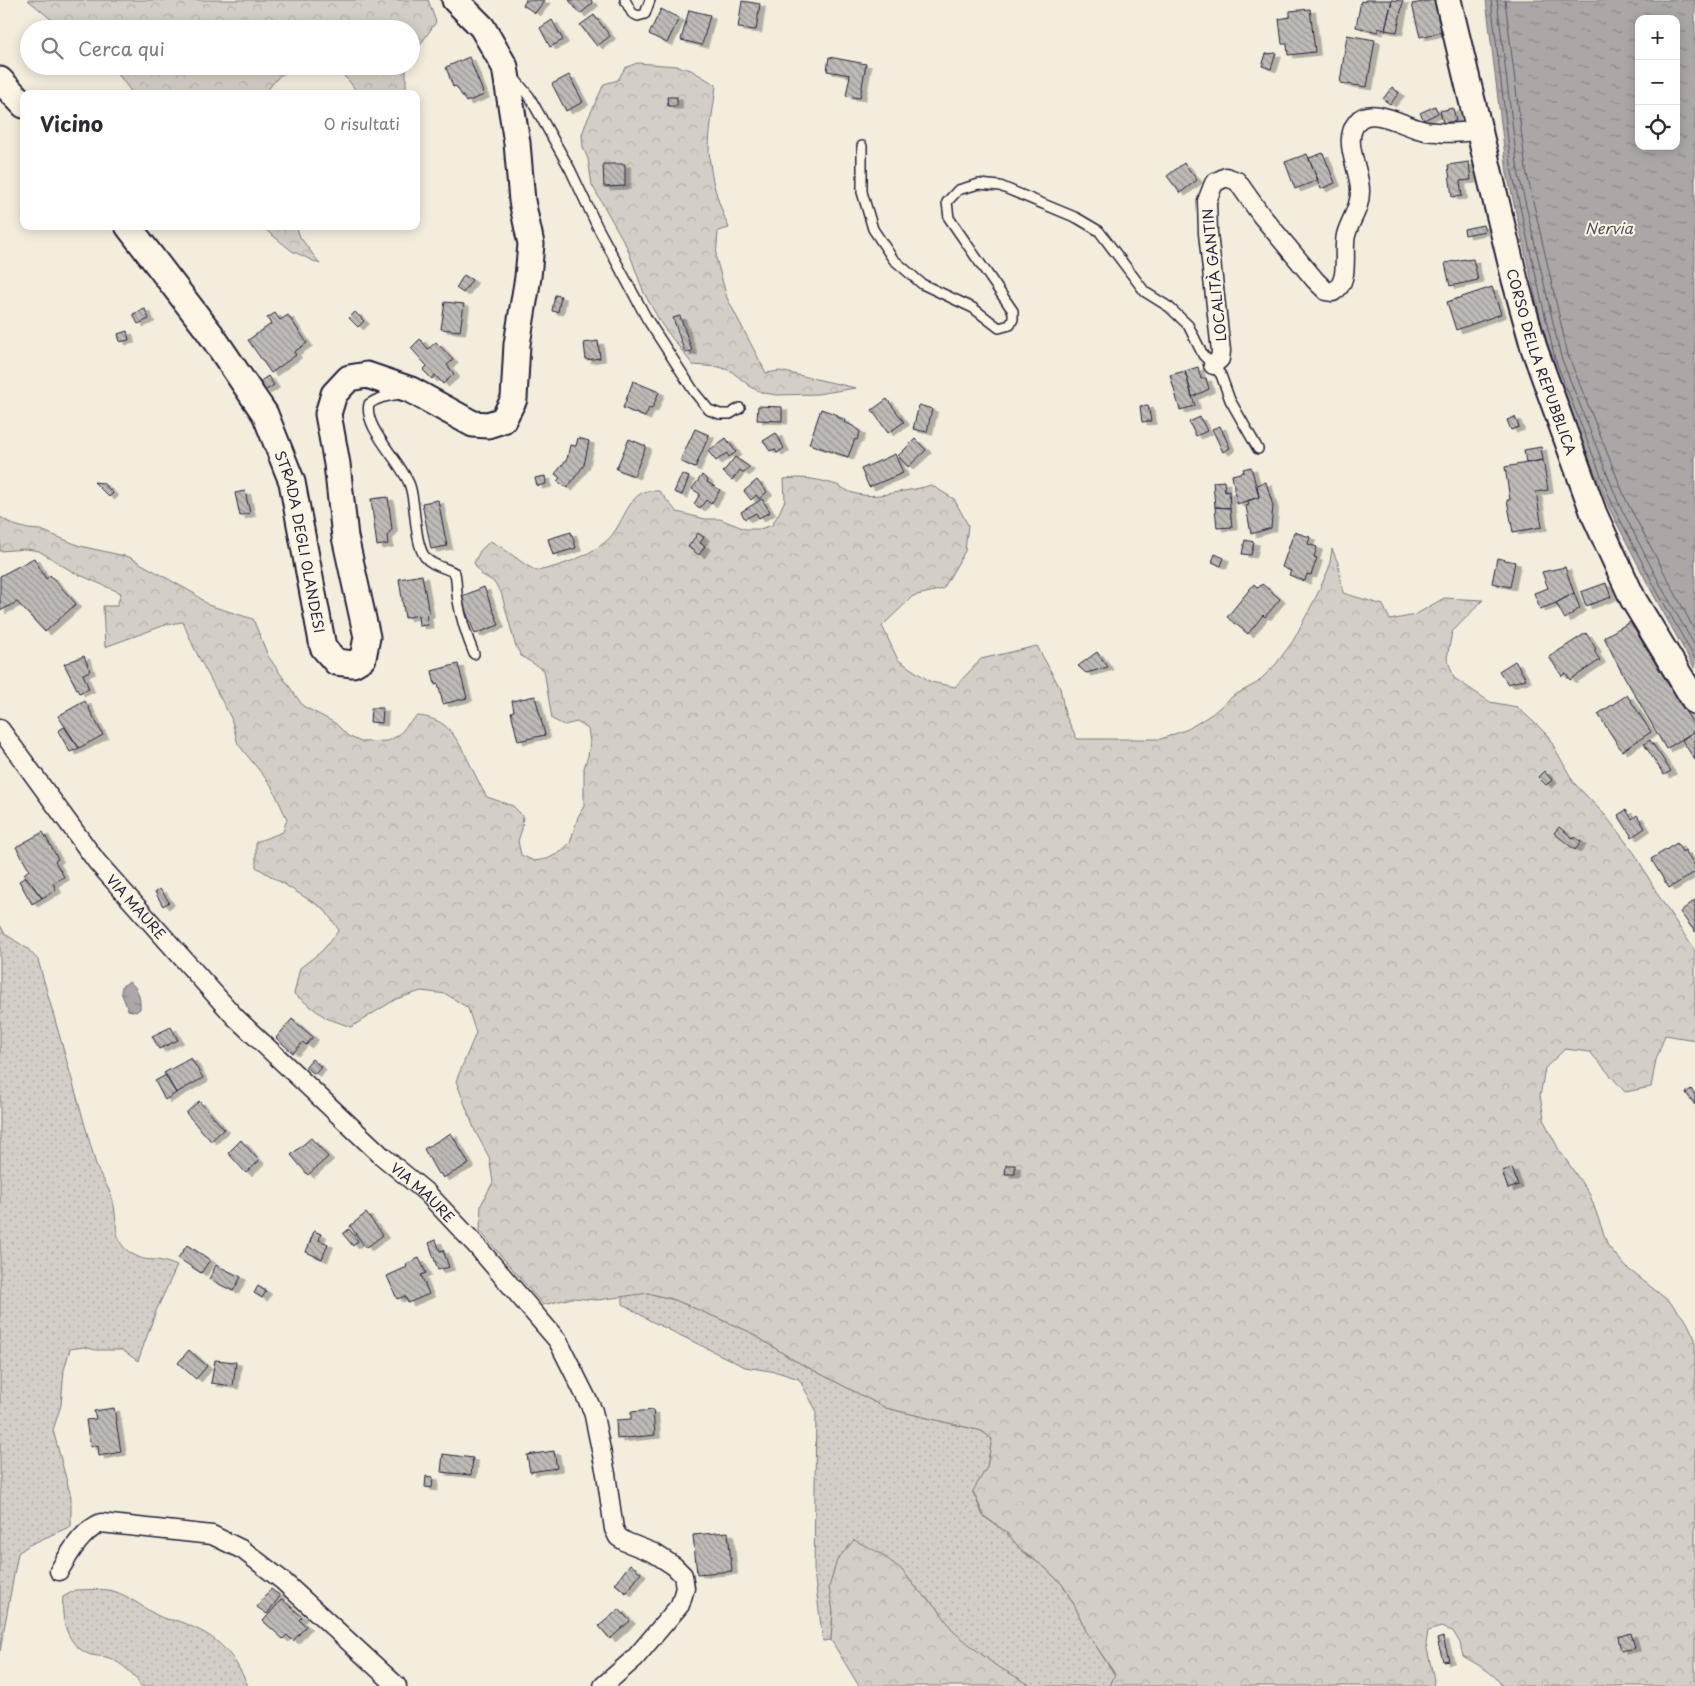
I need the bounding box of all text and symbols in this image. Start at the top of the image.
map controls [1635,15,1680,150]
button: + [1635,15,1680,60]
search box [20,20,420,75]
icon: search [38,34,66,62]
text: Cerca qui [78,34,165,62]
button: − [1635,60,1680,105]
button: locate [1635,105,1680,150]
text: Vicino [40,107,103,139]
text: 0 risultati [324,111,400,135]
street label: LOCALITÀ GANTIN [1197,208,1231,342]
water label: Nervia [1585,216,1634,239]
street label: CORSO DELLA REPUBBLICA [1502,267,1582,458]
street label: STRADA DEGLI OLANDESI [270,447,331,635]
street label: VIA MAURE [102,869,171,944]
street label: VIA MAURE [386,1157,460,1227]

